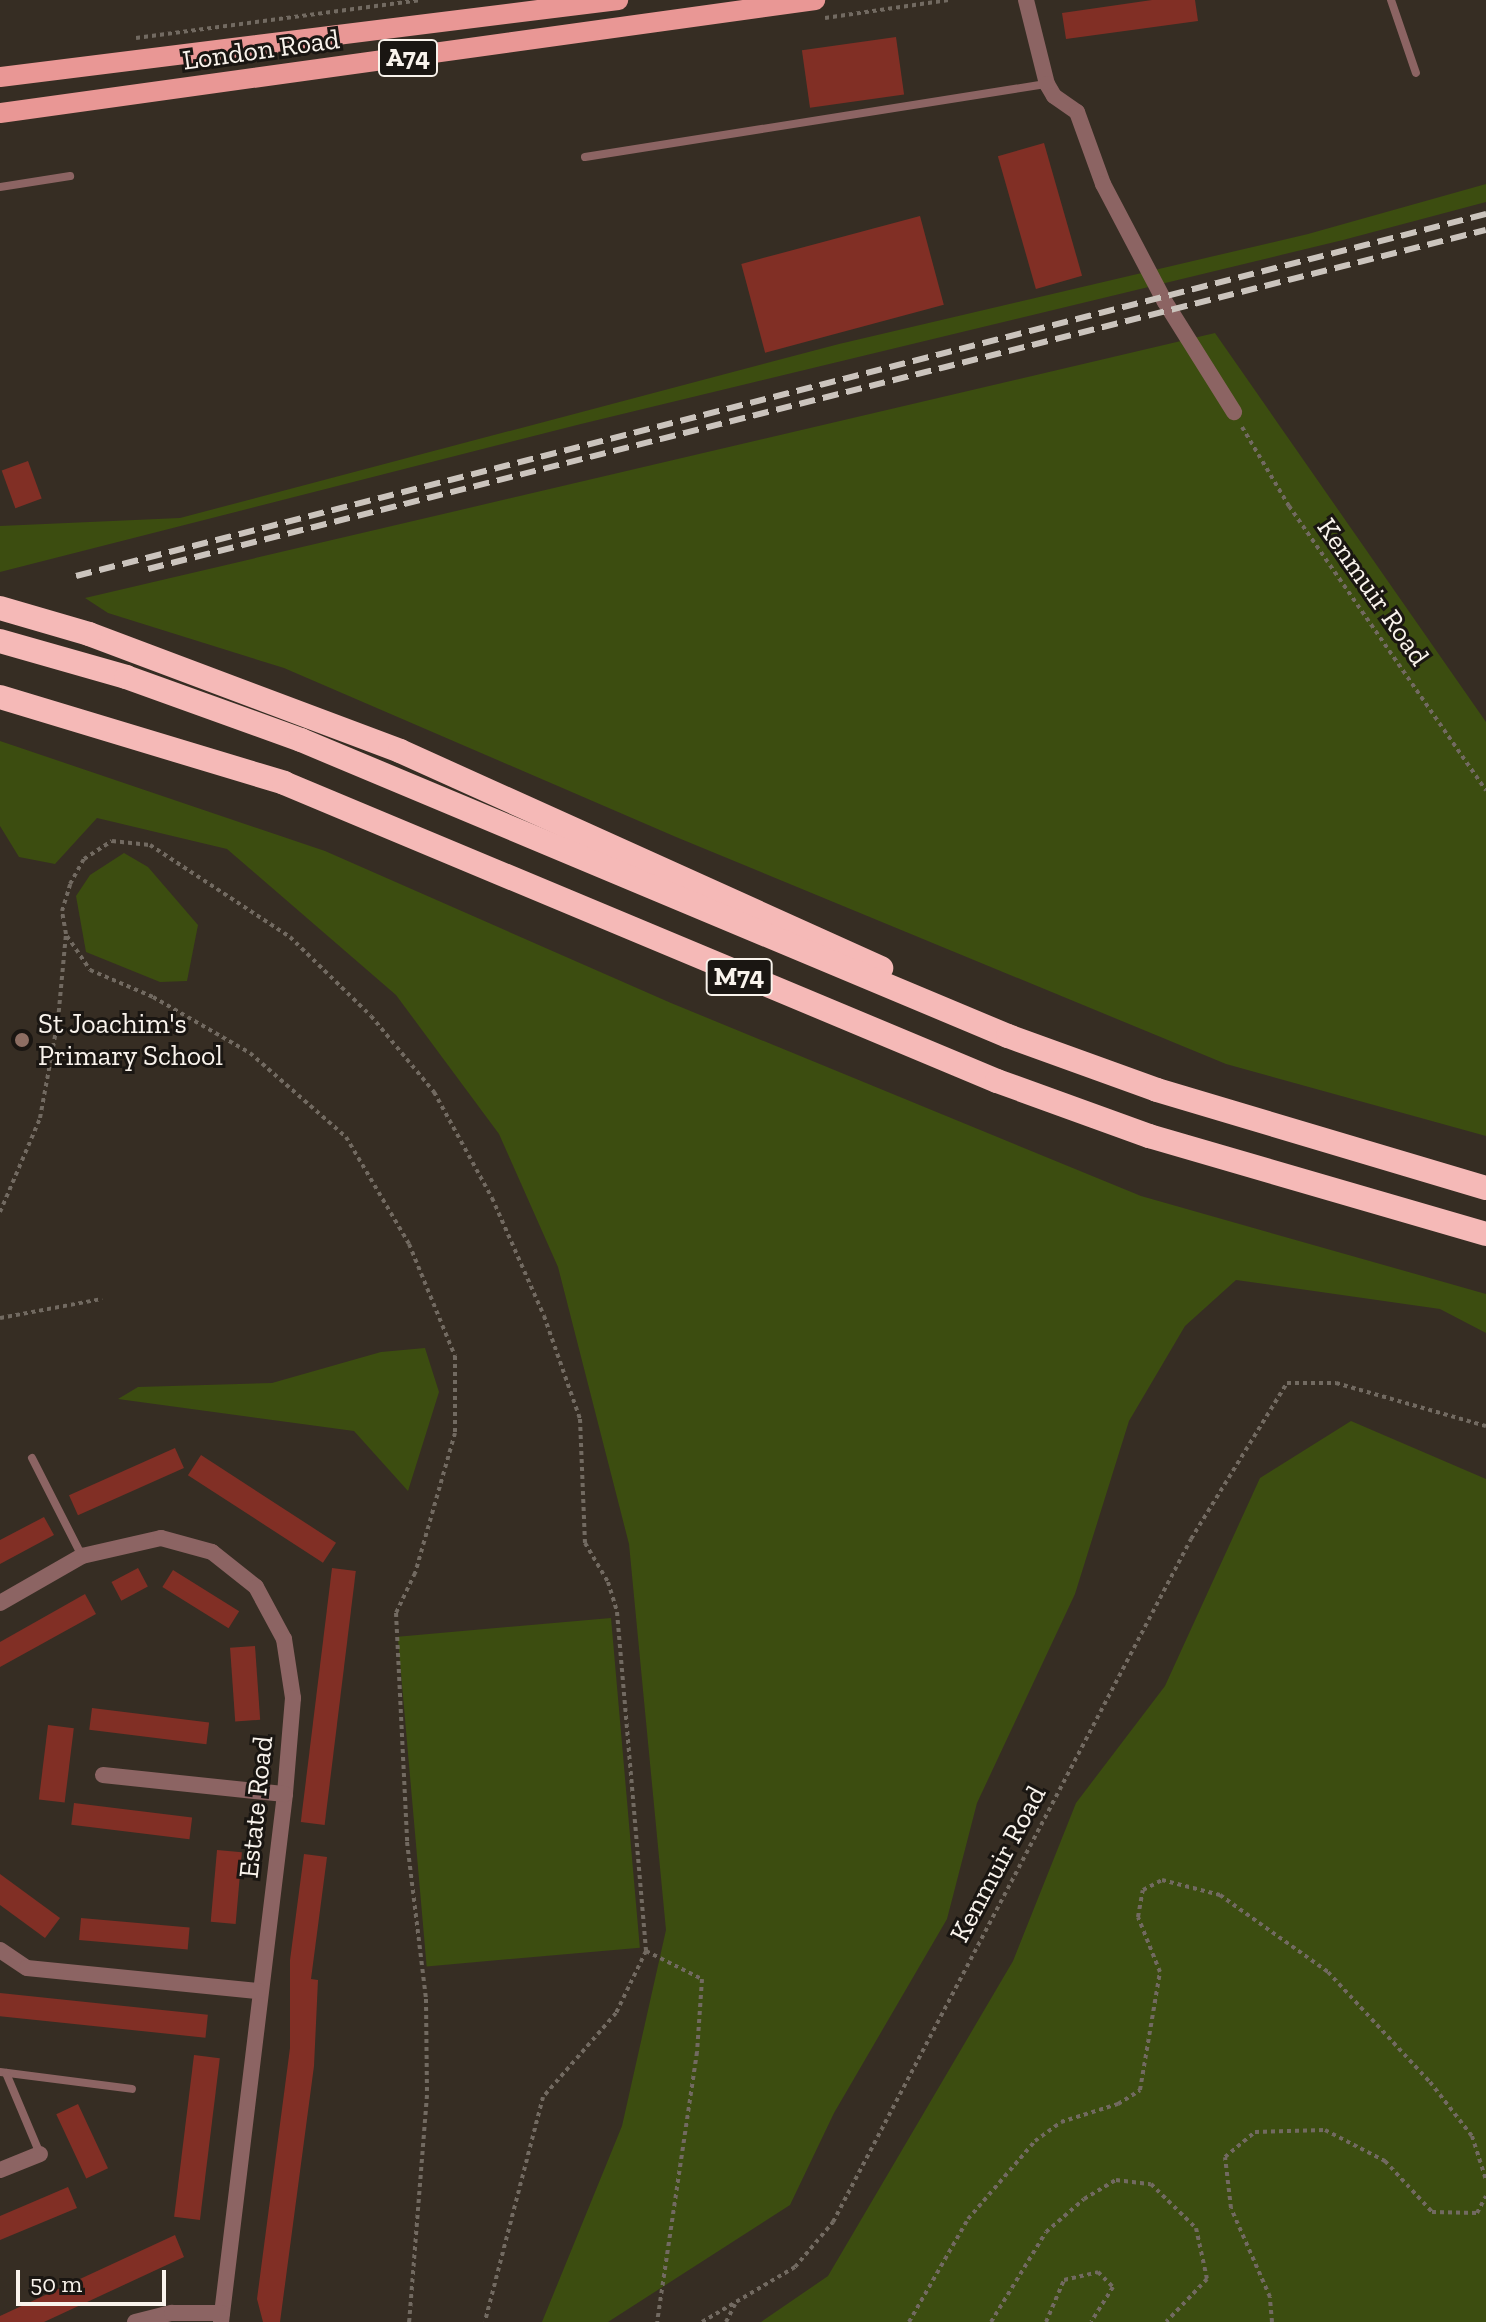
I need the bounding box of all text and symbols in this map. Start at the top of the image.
street label: London Road [180,22,342,78]
road number: A74 [378,36,438,80]
street label: Kenmuir Road [1310,512,1436,672]
road number: M74 [705,955,773,999]
place label: St Joachim's Primary School [38,1007,223,1073]
marker: St Joachim's Primary School [13,1031,31,1049]
street label: Estate Road [232,1734,280,1880]
street label: Kenmuir Road [943,1780,1053,1948]
scale bar [20,2254,170,2304]
text: 50 m [30,2269,82,2298]

